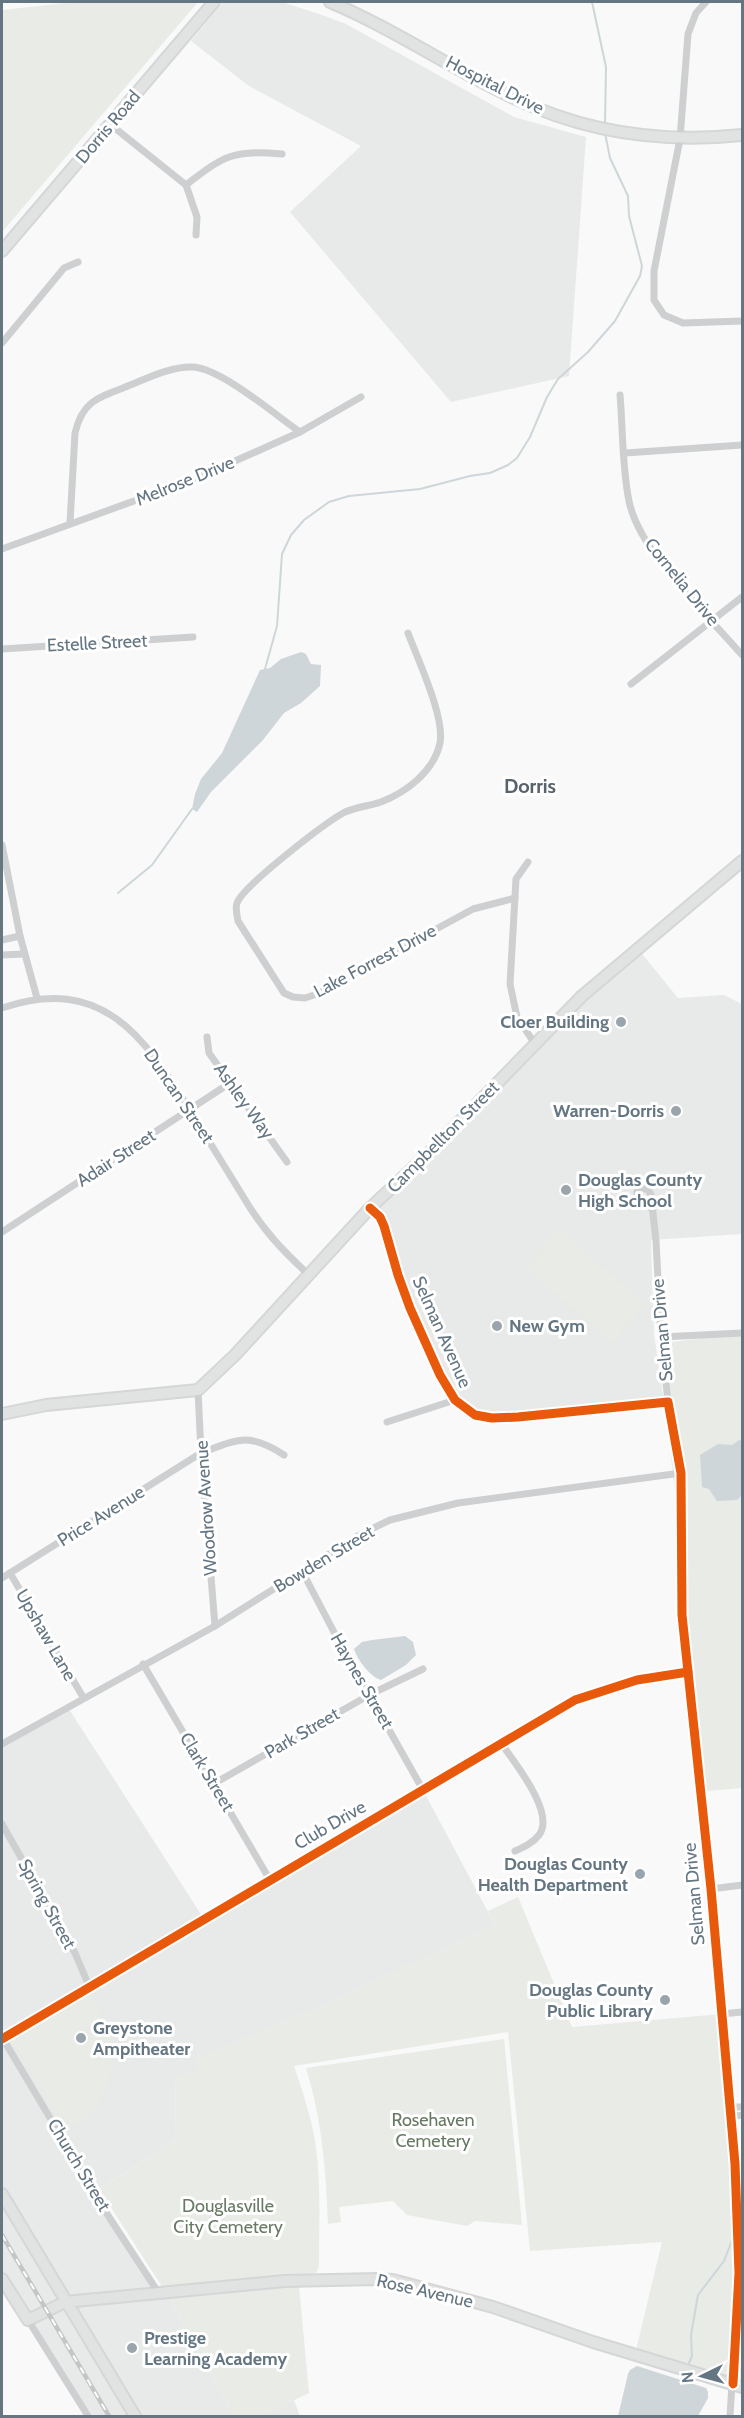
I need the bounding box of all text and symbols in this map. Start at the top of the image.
street label: Hospital Drive [442,51,548,119]
street label: Dorris Road [71,86,145,168]
street label: Melrose Drive [133,451,237,511]
street label: Cornelia Drive [640,534,724,630]
street label: Estelle Street [46,629,148,657]
district label: Dorris [504,774,556,798]
street label: Lake Forrest Drive [310,919,440,1003]
place label: Cloer Building [500,1011,609,1033]
marker: Cloer Building [614,1015,628,1029]
street label: Duncan Street [139,1044,219,1148]
street label: Ashley Way [209,1059,279,1143]
street label: Campbellton Street [382,1076,504,1198]
place label: Warren-Dorris [553,1100,664,1122]
marker: Warren-Dorris [669,1104,683,1118]
street label: Adair Street [73,1124,159,1192]
place label: Douglas County High School [578,1169,702,1212]
marker: Douglas County High School [559,1183,573,1197]
street label: Selman Avenue [408,1273,476,1391]
street label: Selman Drive [647,1278,677,1382]
place label: New Gym [509,1315,585,1337]
marker: New Gym [490,1319,504,1333]
street label: Woodrow Avenue [190,1440,222,1576]
street label: Price Avenue [54,1481,148,1551]
street label: Bowden Street [270,1520,378,1598]
street label: Upshaw Lane [11,1585,81,1685]
street label: Haynes Street [326,1629,398,1733]
street label: Park Street [261,1703,343,1763]
street label: Clark Street [175,1729,239,1815]
street label: Club Drive [290,1796,370,1854]
street label: Selman Drive [679,1842,709,1946]
place label: Douglas County Health Department [478,1853,628,1896]
street label: Spring Street [13,1855,81,1953]
marker: Douglas County Health Department [633,1867,647,1881]
place label: Douglas County Public Library [529,1979,653,2022]
marker: Douglas County Public Library [658,1993,672,2007]
place label: Greystone Ampitheater [93,2017,190,2060]
marker: Greystone Ampitheater [74,2031,88,2045]
park label: Rosehaven Cemetery [391,2109,475,2152]
street label: Church Street [43,2115,115,2215]
park label: Douglasville City Cemetery [173,2195,283,2238]
street label: Rose Avenue [375,2269,475,2313]
place label: Prestige Learning Academy [144,2327,287,2370]
marker: Prestige Learning Academy [125,2341,139,2355]
north arrow [672,2346,732,2406]
text: N [678,2371,698,2384]

